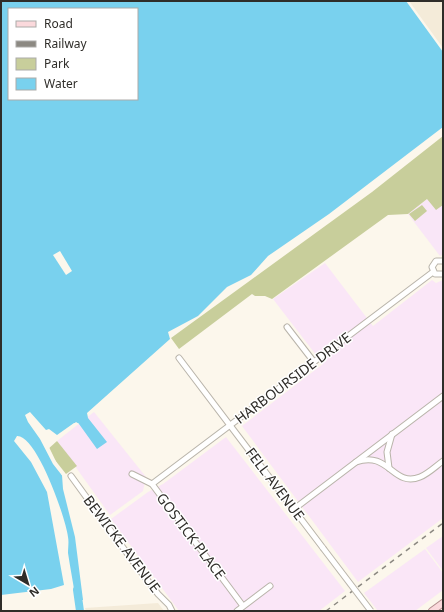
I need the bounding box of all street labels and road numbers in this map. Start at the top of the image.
street label: HARBOURSIDE DRIVE [231,328,355,428]
street label: FELL AVENUE [242,443,309,524]
street label: GOSTICK PLACE [153,489,230,583]
street label: BEWICKE AVENUE [80,491,165,596]

